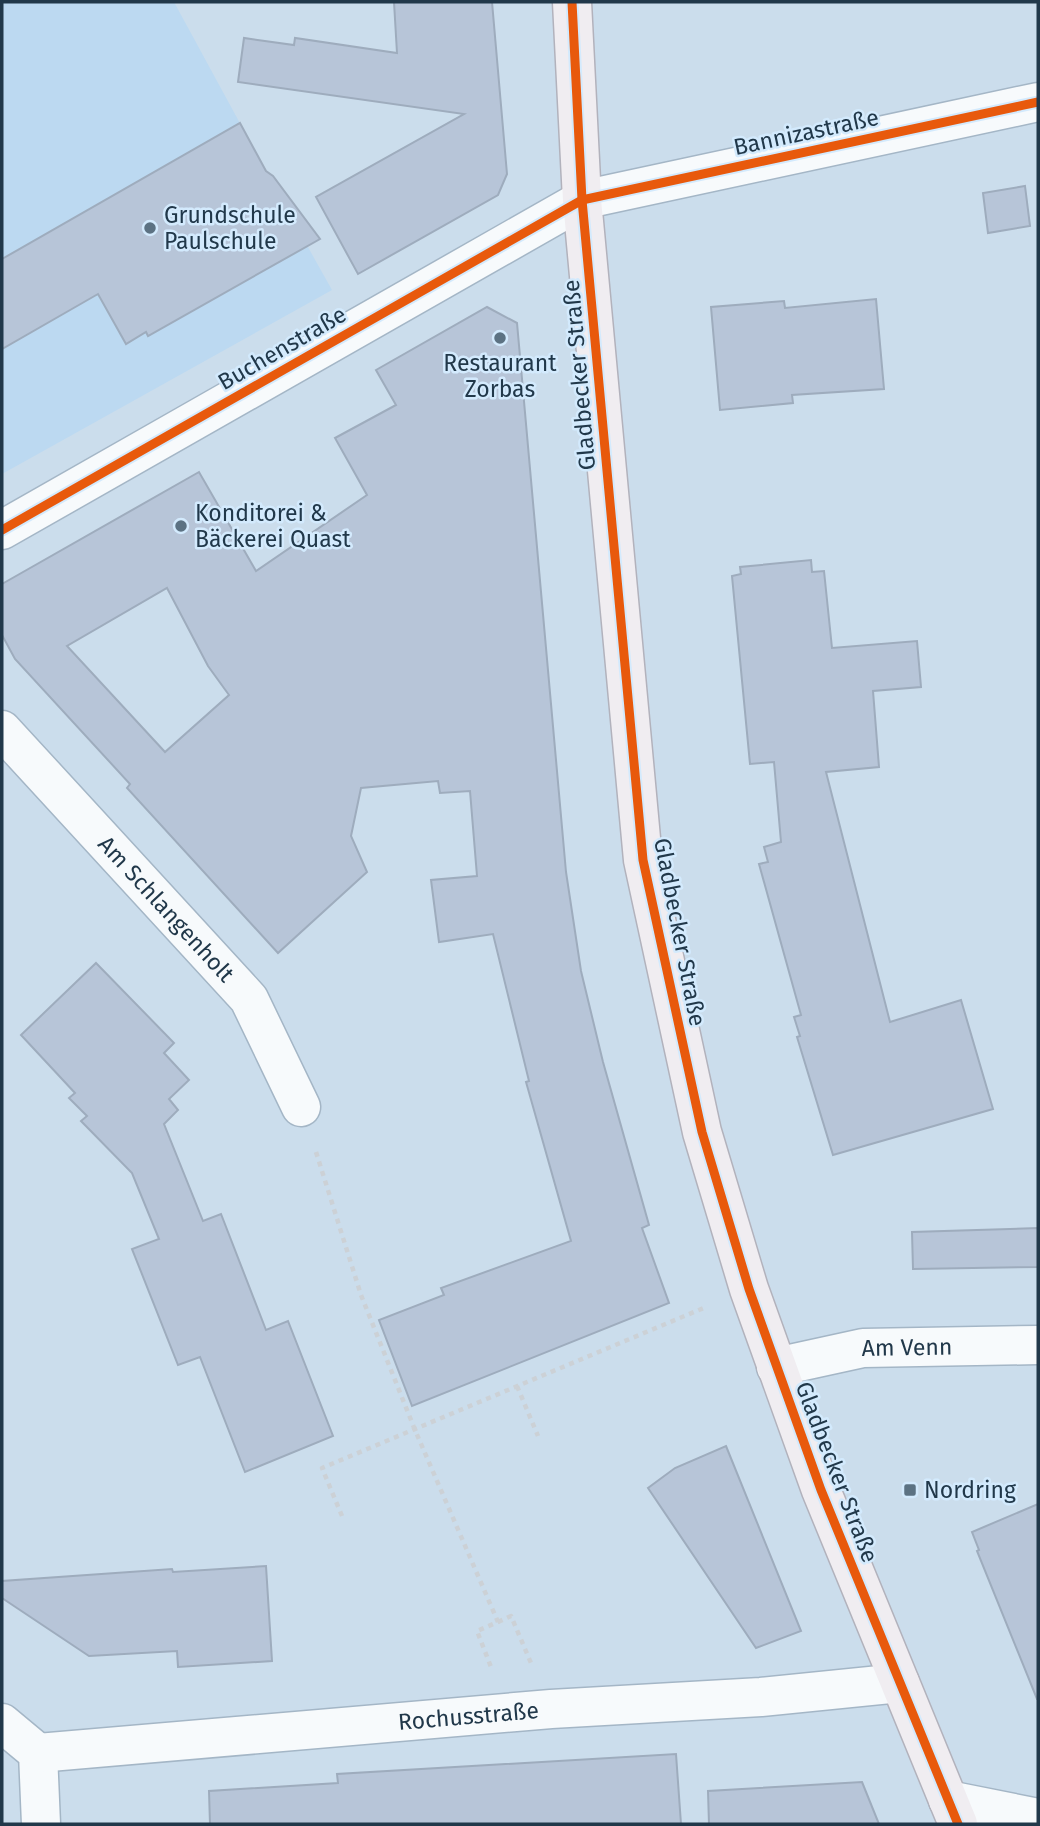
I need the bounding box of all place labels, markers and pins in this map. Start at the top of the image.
place label: Grundschule Paulschule [164,201,296,255]
marker: Grundschule Paulschule [142,220,158,236]
marker: Restaurant Zorbas [492,330,508,346]
place label: Restaurant Zorbas [443,349,557,403]
place label: Konditorei & Bäckerei Quast [195,499,351,553]
marker: Konditorei & Bäckerei Quast [173,518,189,534]
place label: Nordring [924,1476,1016,1504]
marker: Nordring [902,1482,918,1498]

